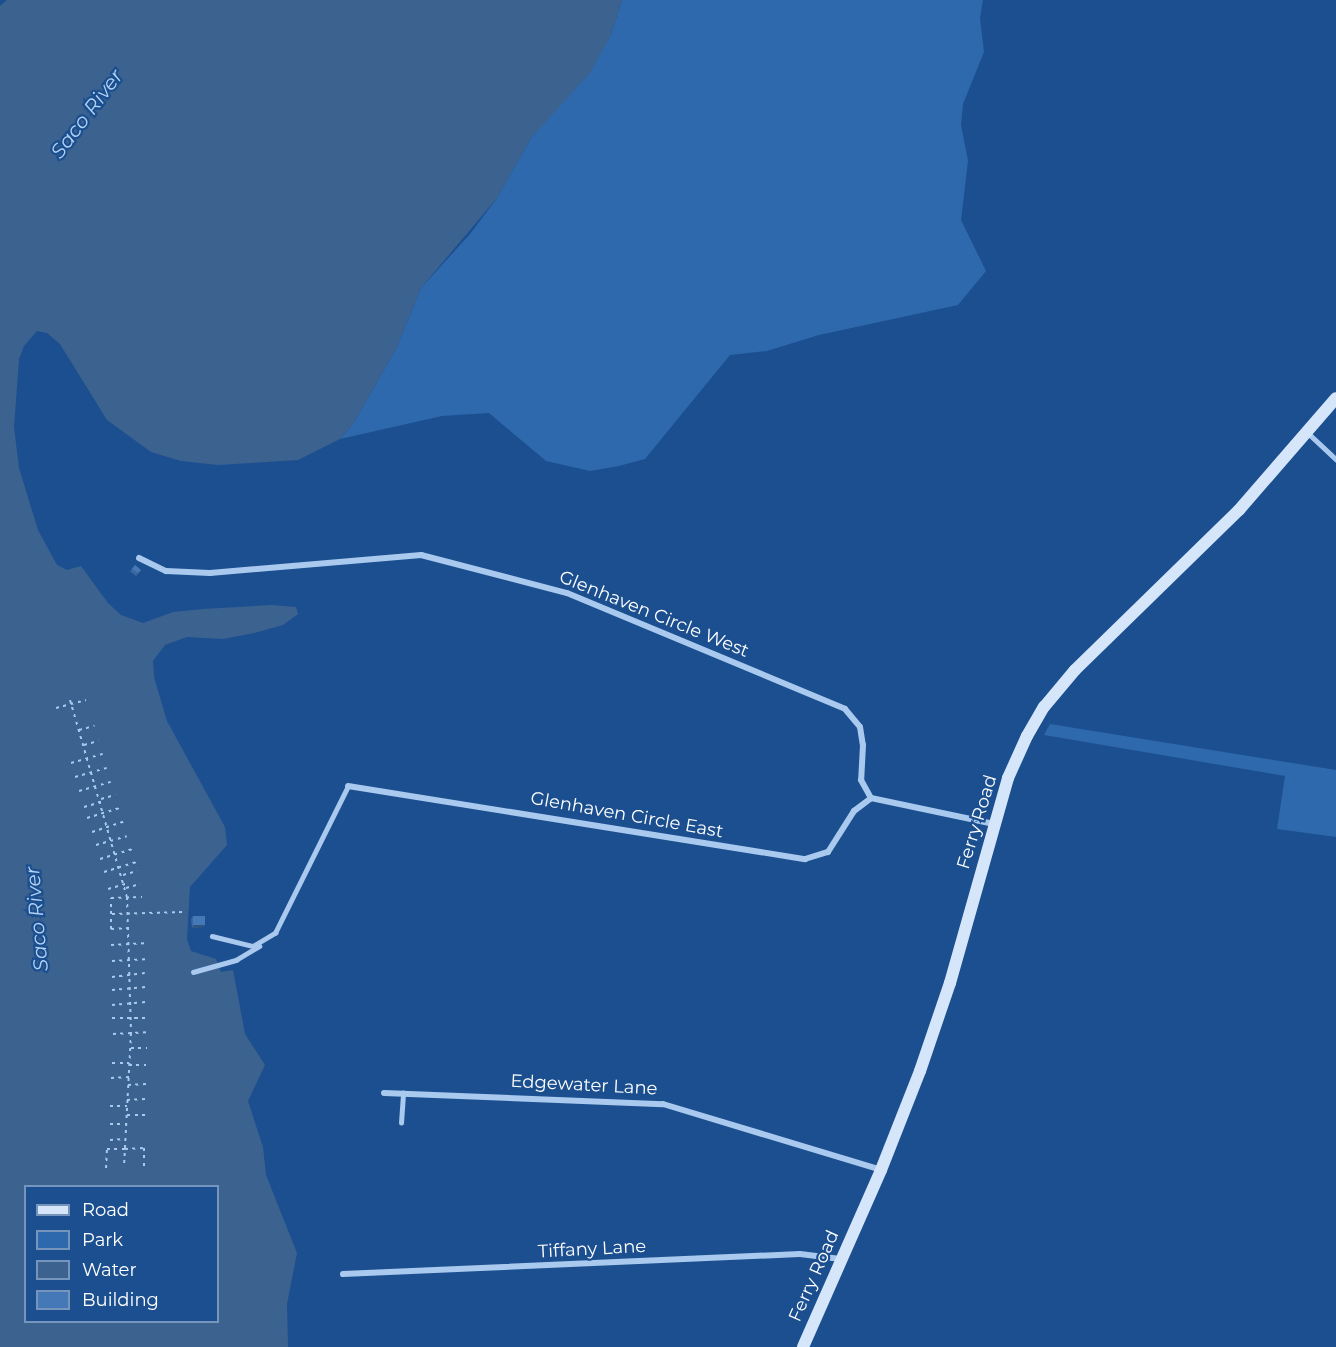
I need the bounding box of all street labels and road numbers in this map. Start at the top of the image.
street label: Glenhaven Circle West [556,566,752,662]
street label: Ferry Road [952,772,1002,872]
street label: Glenhaven Circle East [529,787,725,843]
street label: Edgewater Lane [510,1070,658,1100]
street label: Ferry Road [784,1227,844,1325]
street label: Tiffany Lane [537,1235,647,1263]

